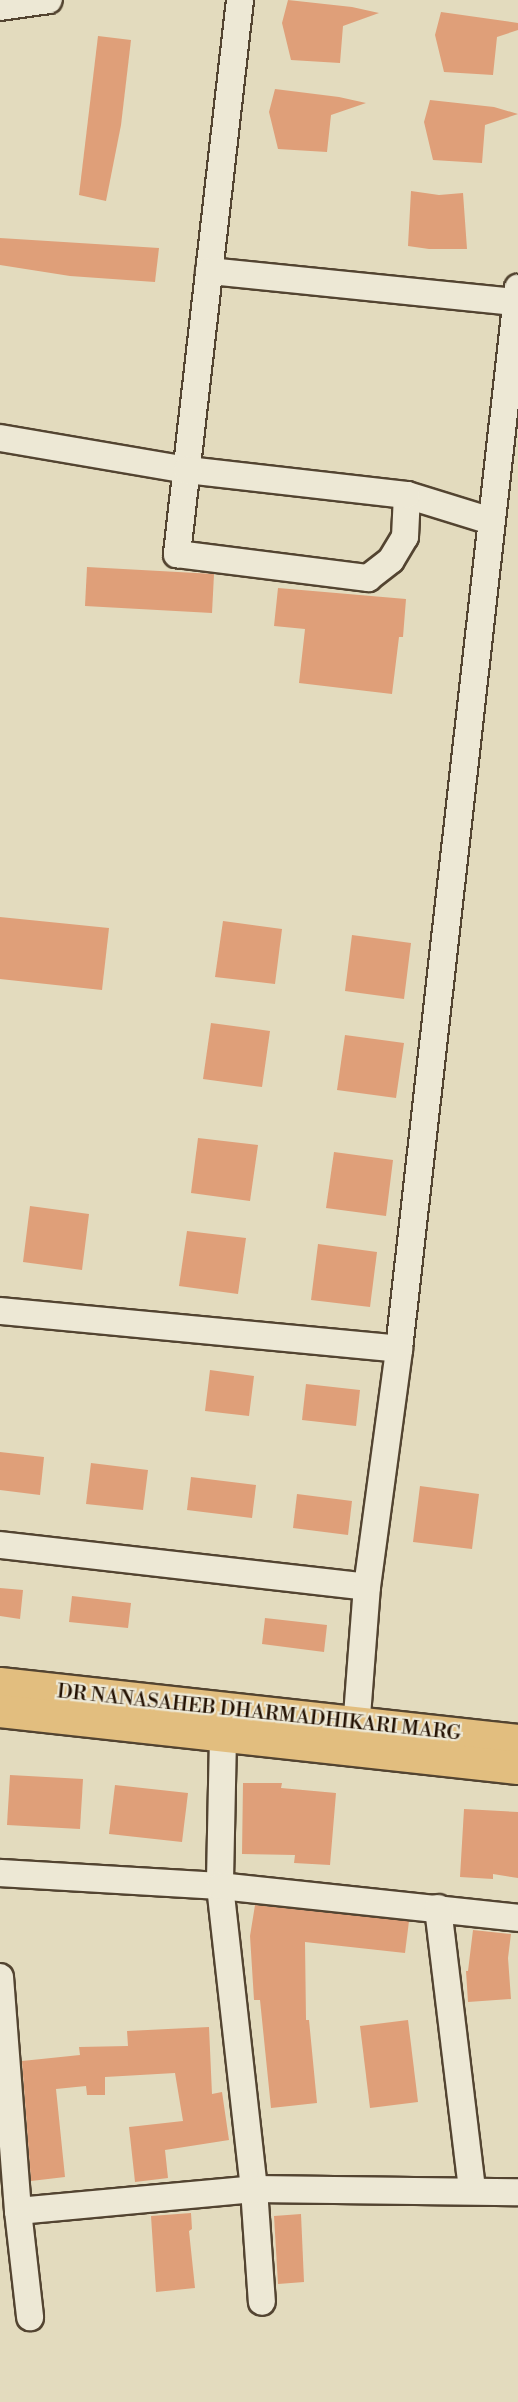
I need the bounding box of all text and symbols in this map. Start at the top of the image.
street label: DR NANASAHEB DHARMADHIKARI MARG [56,1680,462,1746]

